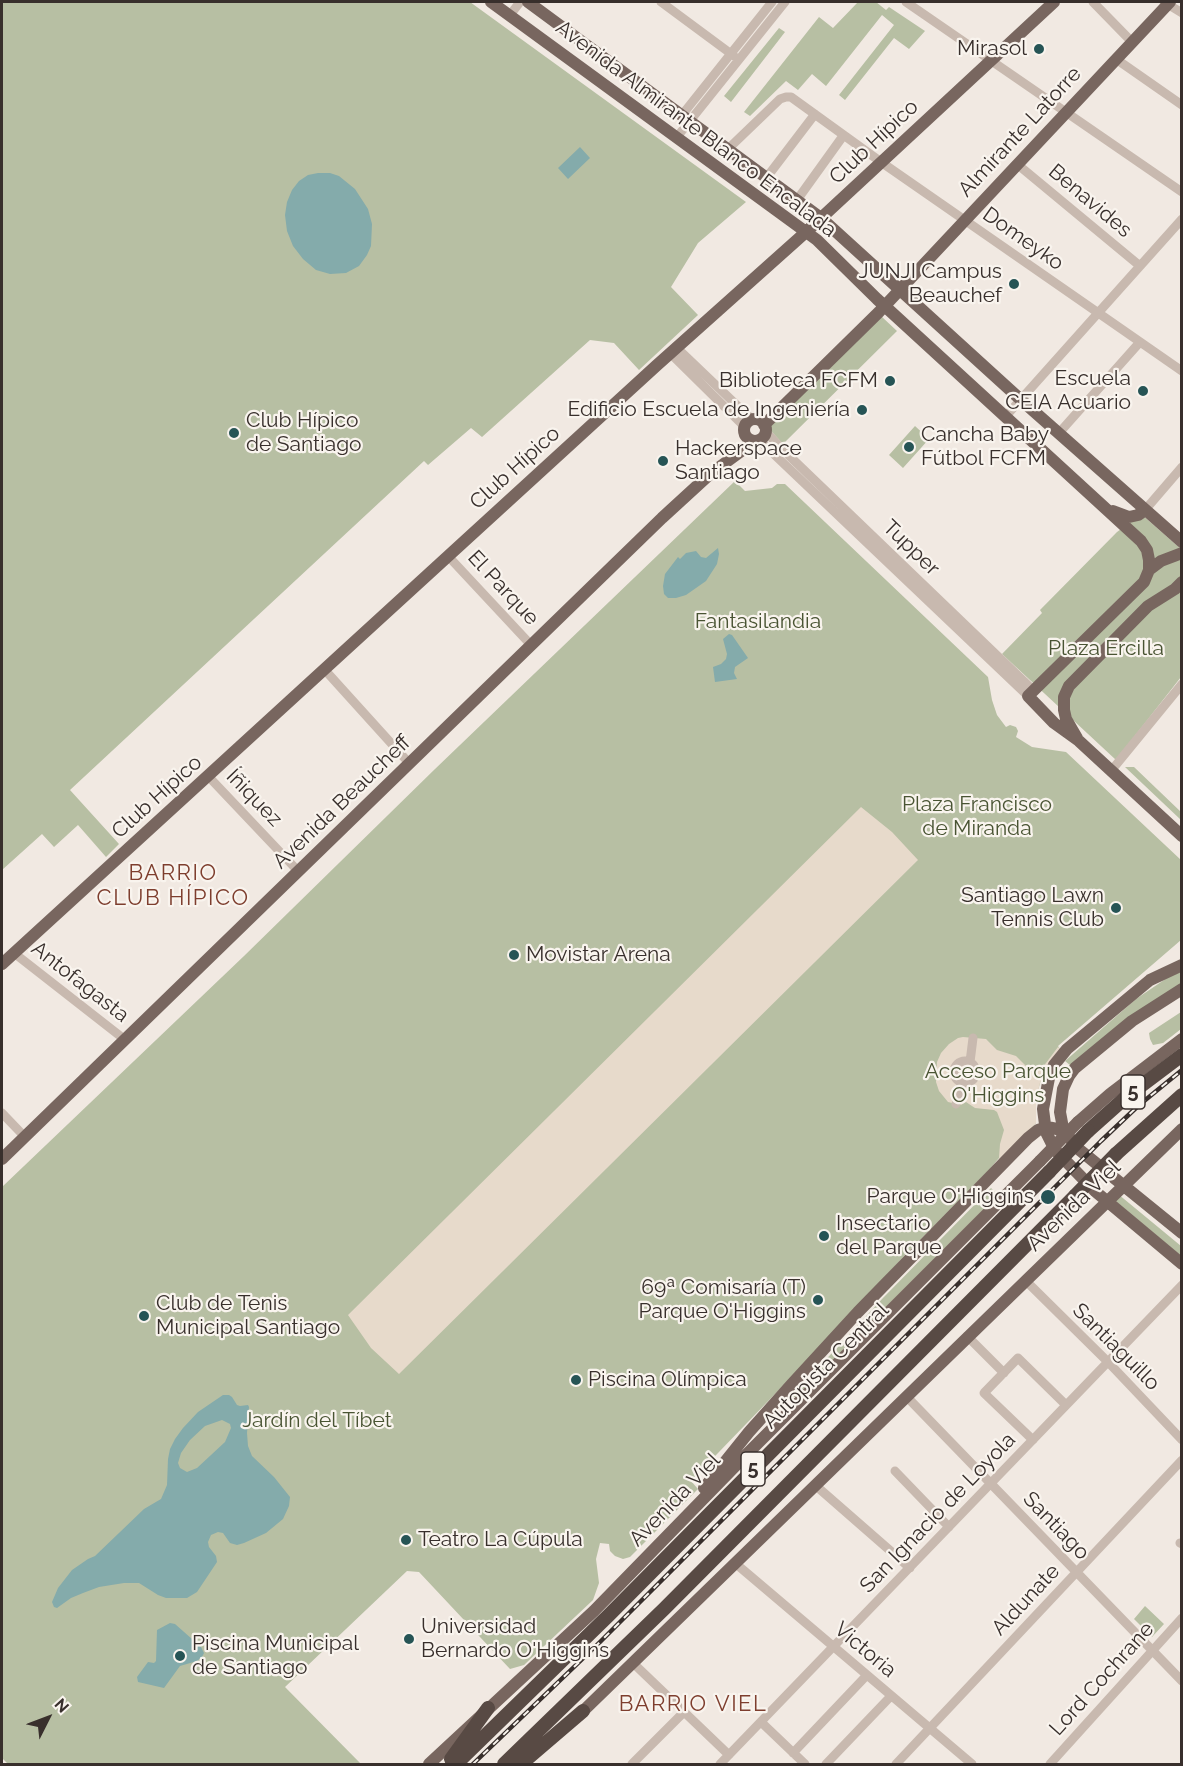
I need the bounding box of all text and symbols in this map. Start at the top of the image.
street label: Avenida Almirante Blanco Encalada [551,15,841,243]
place label: Mirasol [957,36,1027,62]
marker: Mirasol [1032,42,1046,56]
street label: Almirante Latorre [953,62,1087,202]
street label: Club Hípico [824,94,924,190]
street label: Benavides [1043,159,1137,243]
street label: Domeyko [978,202,1068,276]
place label: JUNJI Campus Beauchef [858,259,1002,309]
marker: JUNJI Campus Beauchef [1007,277,1021,291]
place label: Escuela CEIA Acuario [1005,366,1131,416]
place label: Biblioteca FCFM [719,368,878,394]
marker: Biblioteca FCFM [883,374,897,388]
marker: Escuela CEIA Acuario [1136,384,1150,398]
place label: Edificio Escuela de Ingeniería [568,397,850,423]
marker: Edificio Escuela de Ingeniería [855,403,869,417]
place label: Club Hípico de Santiago [246,408,362,458]
street label: Club Hípico [465,421,565,515]
place label: Cancha Baby Fútbol FCFM [921,422,1049,472]
marker: Club Hípico de Santiago [227,426,241,440]
place label: Hackerspace Santiago [675,436,802,486]
marker: Cancha Baby Fútbol FCFM [902,440,916,454]
marker: Hackerspace Santiago [656,454,670,468]
street label: Tupper [877,515,945,581]
street label: El Parque [462,545,544,631]
park label: Fantasilandia [695,609,821,635]
park label: Plaza Ercilla [1048,636,1164,662]
street label: Avenida Beaucheff [268,730,416,874]
street label: Club Hípico [107,750,207,844]
street label: Íñiquez [221,764,287,832]
park label: Plaza Francisco de Miranda [902,792,1052,842]
district label: BARRIO CLUB HÍPICO [97,860,249,912]
place label: Santiago Lawn Tennis Club [961,883,1104,933]
marker: Santiago Lawn Tennis Club [1109,901,1123,915]
street label: Antofagasta [26,936,134,1028]
place label: Movistar Arena [526,942,671,968]
marker: Movistar Arena [507,948,521,962]
park label: Acceso Parque O'Higgins [925,1059,1071,1109]
road number: 5 [1121,1075,1145,1109]
street label: Avenida Viel [1022,1155,1126,1257]
place label: Parque O'Higgins [867,1184,1034,1210]
marker: Parque O'Higgins [1039,1188,1057,1206]
place label: Insectario del Parque [836,1211,942,1261]
marker: Insectario del Parque [817,1229,831,1243]
place label: 69ª Comisaría (T) Parque O'Higgins [639,1275,806,1325]
place label: Club de Tenis Municipal Santiago [156,1291,340,1341]
marker: 69ª Comisaría (T) Parque O'Higgins [811,1293,825,1307]
street label: Autopista Central [758,1298,894,1434]
street label: Santiaguillo [1067,1298,1165,1396]
marker: Club de Tenis Municipal Santiago [137,1309,151,1323]
place label: Piscina Olímpica [588,1367,747,1393]
marker: Piscina Olímpica [569,1373,583,1387]
park label: Jardín del Tíbet [242,1408,392,1434]
street label: San Ignacio de Loyola [855,1428,1021,1598]
street label: Avenida Viel [624,1448,726,1552]
road number: 5 [741,1452,765,1486]
street label: Santiago [1017,1487,1095,1565]
place label: Teatro La Cúpula [418,1527,583,1553]
marker: Teatro La Cúpula [399,1533,413,1547]
street label: Aldunate [987,1559,1065,1641]
place label: Universidad Bernardo O'Higgins [421,1614,609,1664]
street label: Victoria [829,1617,901,1683]
street label: Lord Cochrane [1044,1617,1160,1741]
place label: Piscina Municipal de Santiago [192,1631,359,1681]
marker: Universidad Bernardo O'Higgins [402,1632,416,1646]
marker: Piscina Municipal de Santiago [173,1649,187,1663]
north arrow [18,1688,78,1748]
district label: BARRIO VIEL [619,1691,767,1717]
text: N [51,1695,73,1717]

